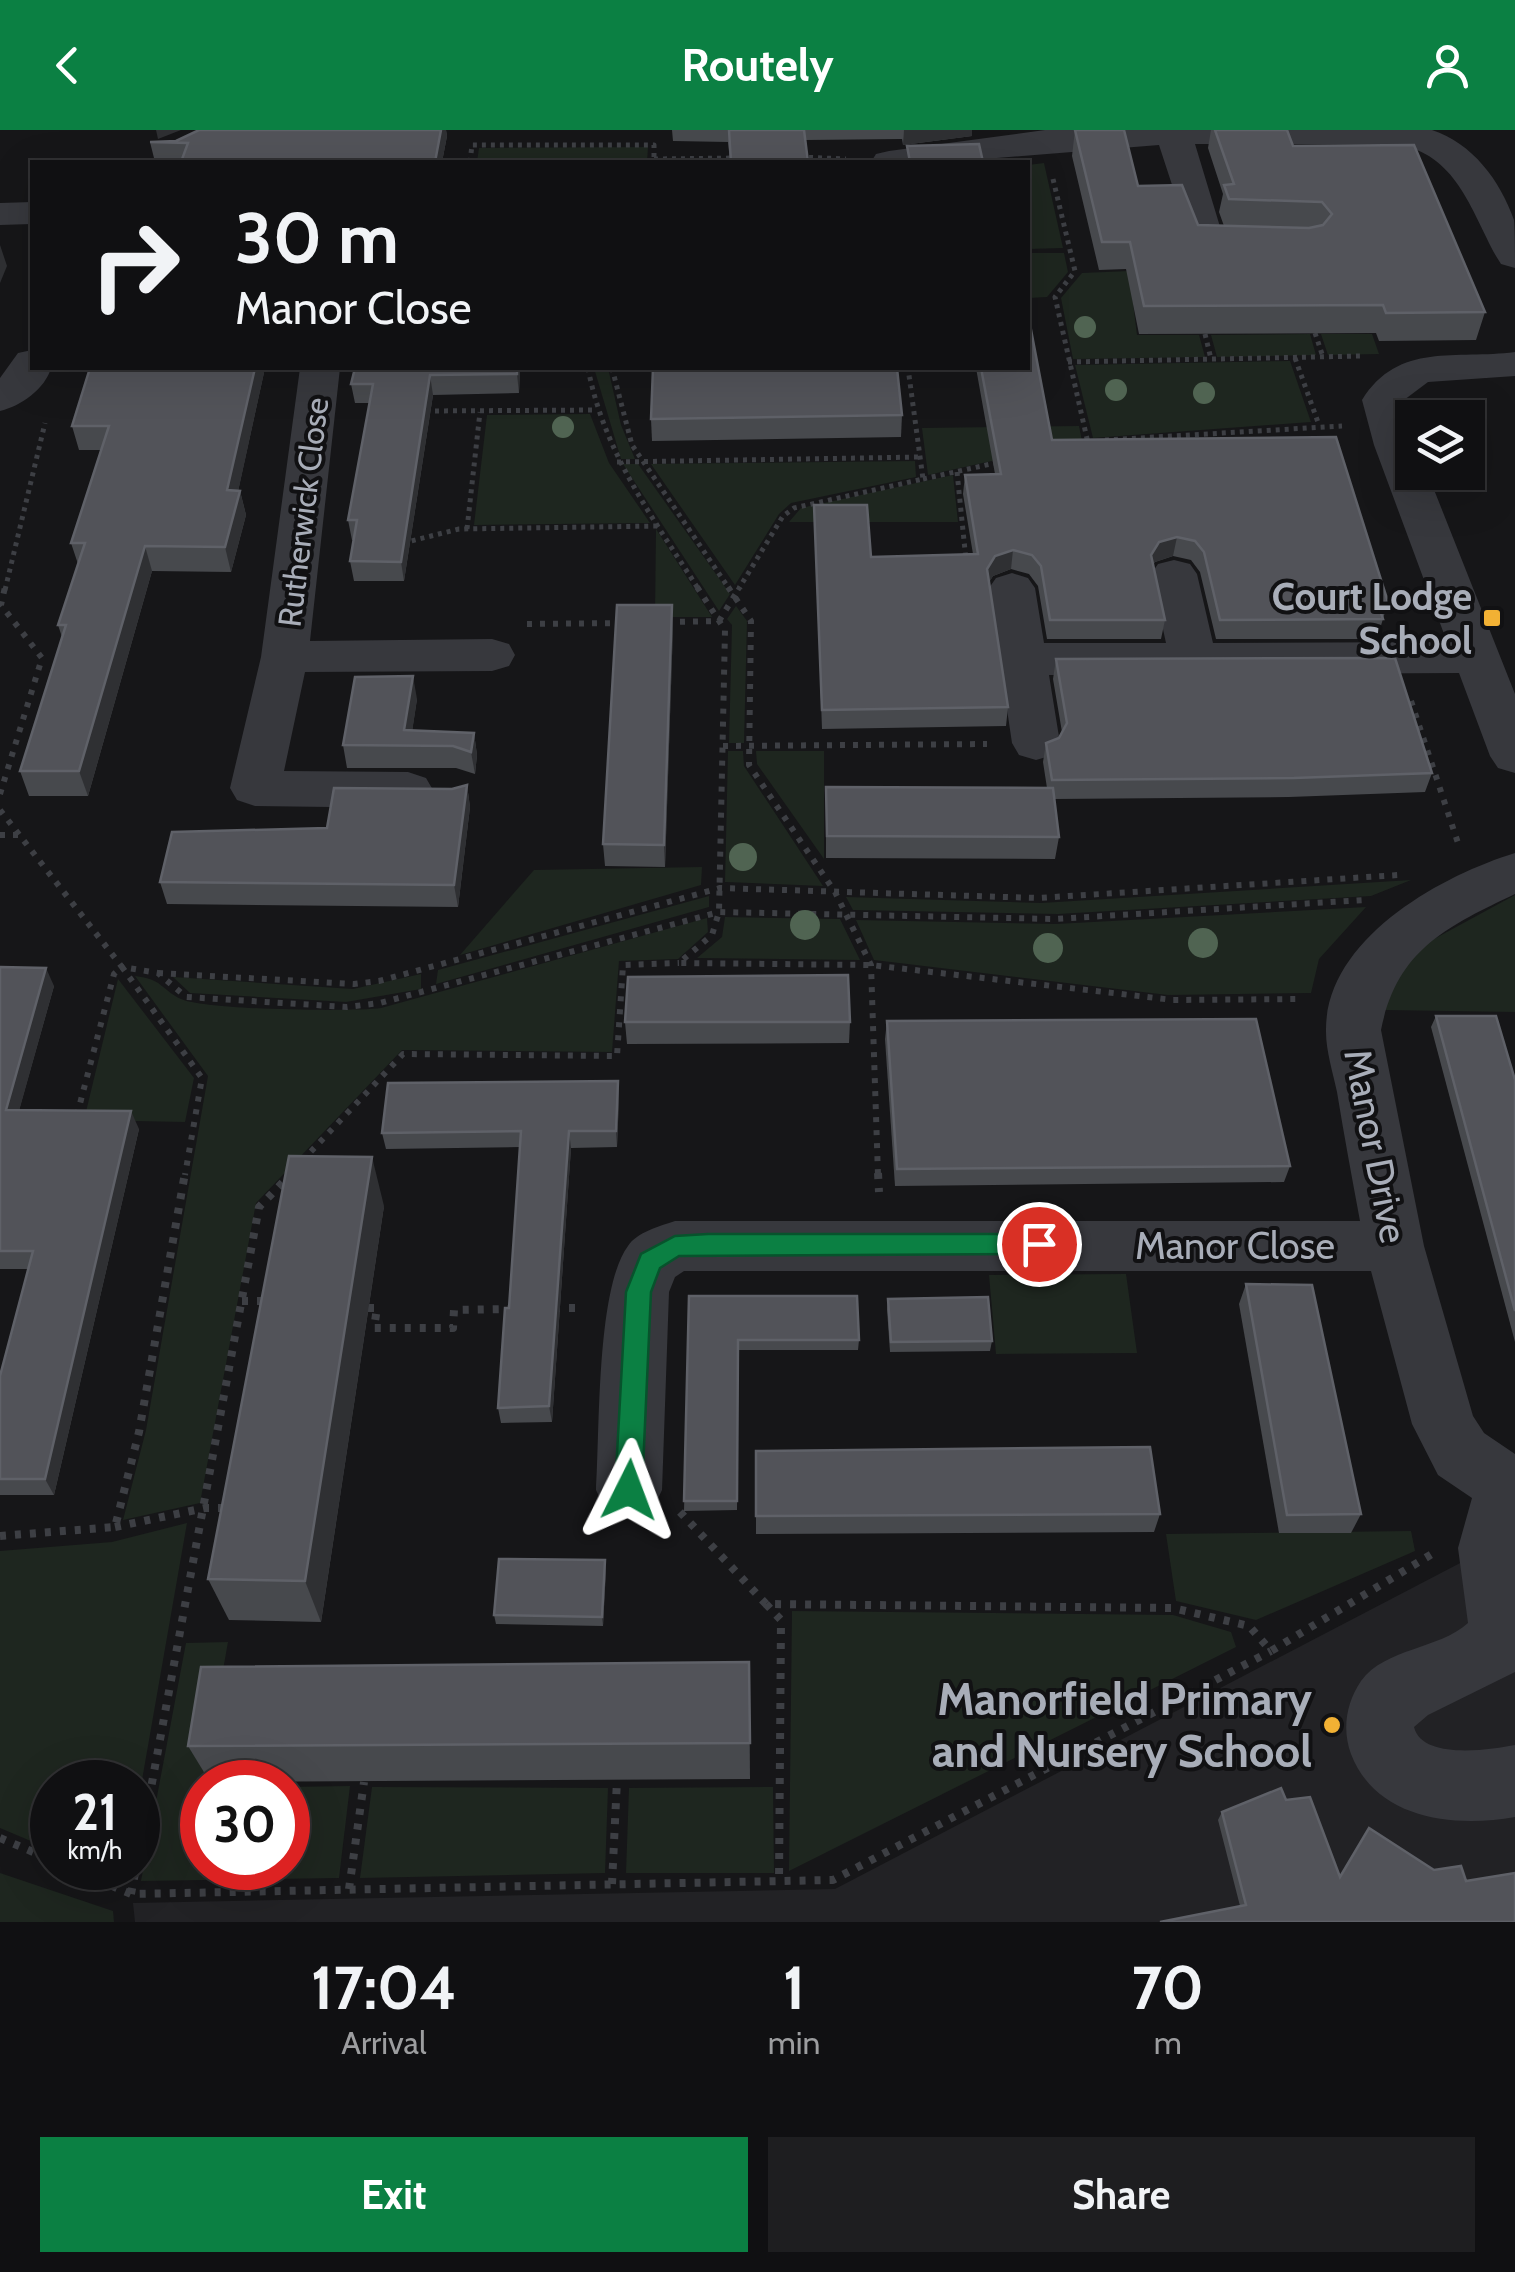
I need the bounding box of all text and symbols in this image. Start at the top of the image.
icon: back [40,38,95,93]
text: Routely [681,38,834,92]
icon: person [1420,38,1475,93]
text: 30 m [235,195,399,281]
icon: right [70,200,200,330]
text: Manor Close [235,281,472,335]
street label: Rutherwick Close [270,395,336,629]
map controls [1395,400,1485,490]
button: layers [1395,400,1485,490]
place label: Court Lodge School [1272,573,1472,664]
marker: Court Lodge School [1481,607,1503,629]
street label: Manor Drive [1334,1045,1418,1247]
pin [997,1202,1082,1287]
icon: arrive [1012,1217,1067,1272]
street label: Manor Close [1135,1222,1335,1269]
position arrow [577,1438,681,1542]
place label: Manorfield Primary and Nursery School [932,1672,1313,1778]
marker: Manorfield Primary and Nursery School [1321,1714,1343,1736]
speed limit sign: 30 [180,1760,310,1890]
text: 21 [73,1782,117,1843]
text: km/h [68,1835,122,1865]
text: 17:04 [311,1951,457,2024]
text: 1 [783,1951,805,2024]
text: 70 [1132,1951,1204,2024]
text: Arrival [341,2023,426,2062]
text: min [768,2023,821,2062]
text: m [1154,2023,1182,2062]
button: Exit [40,2137,748,2252]
button: Share [768,2137,1475,2252]

